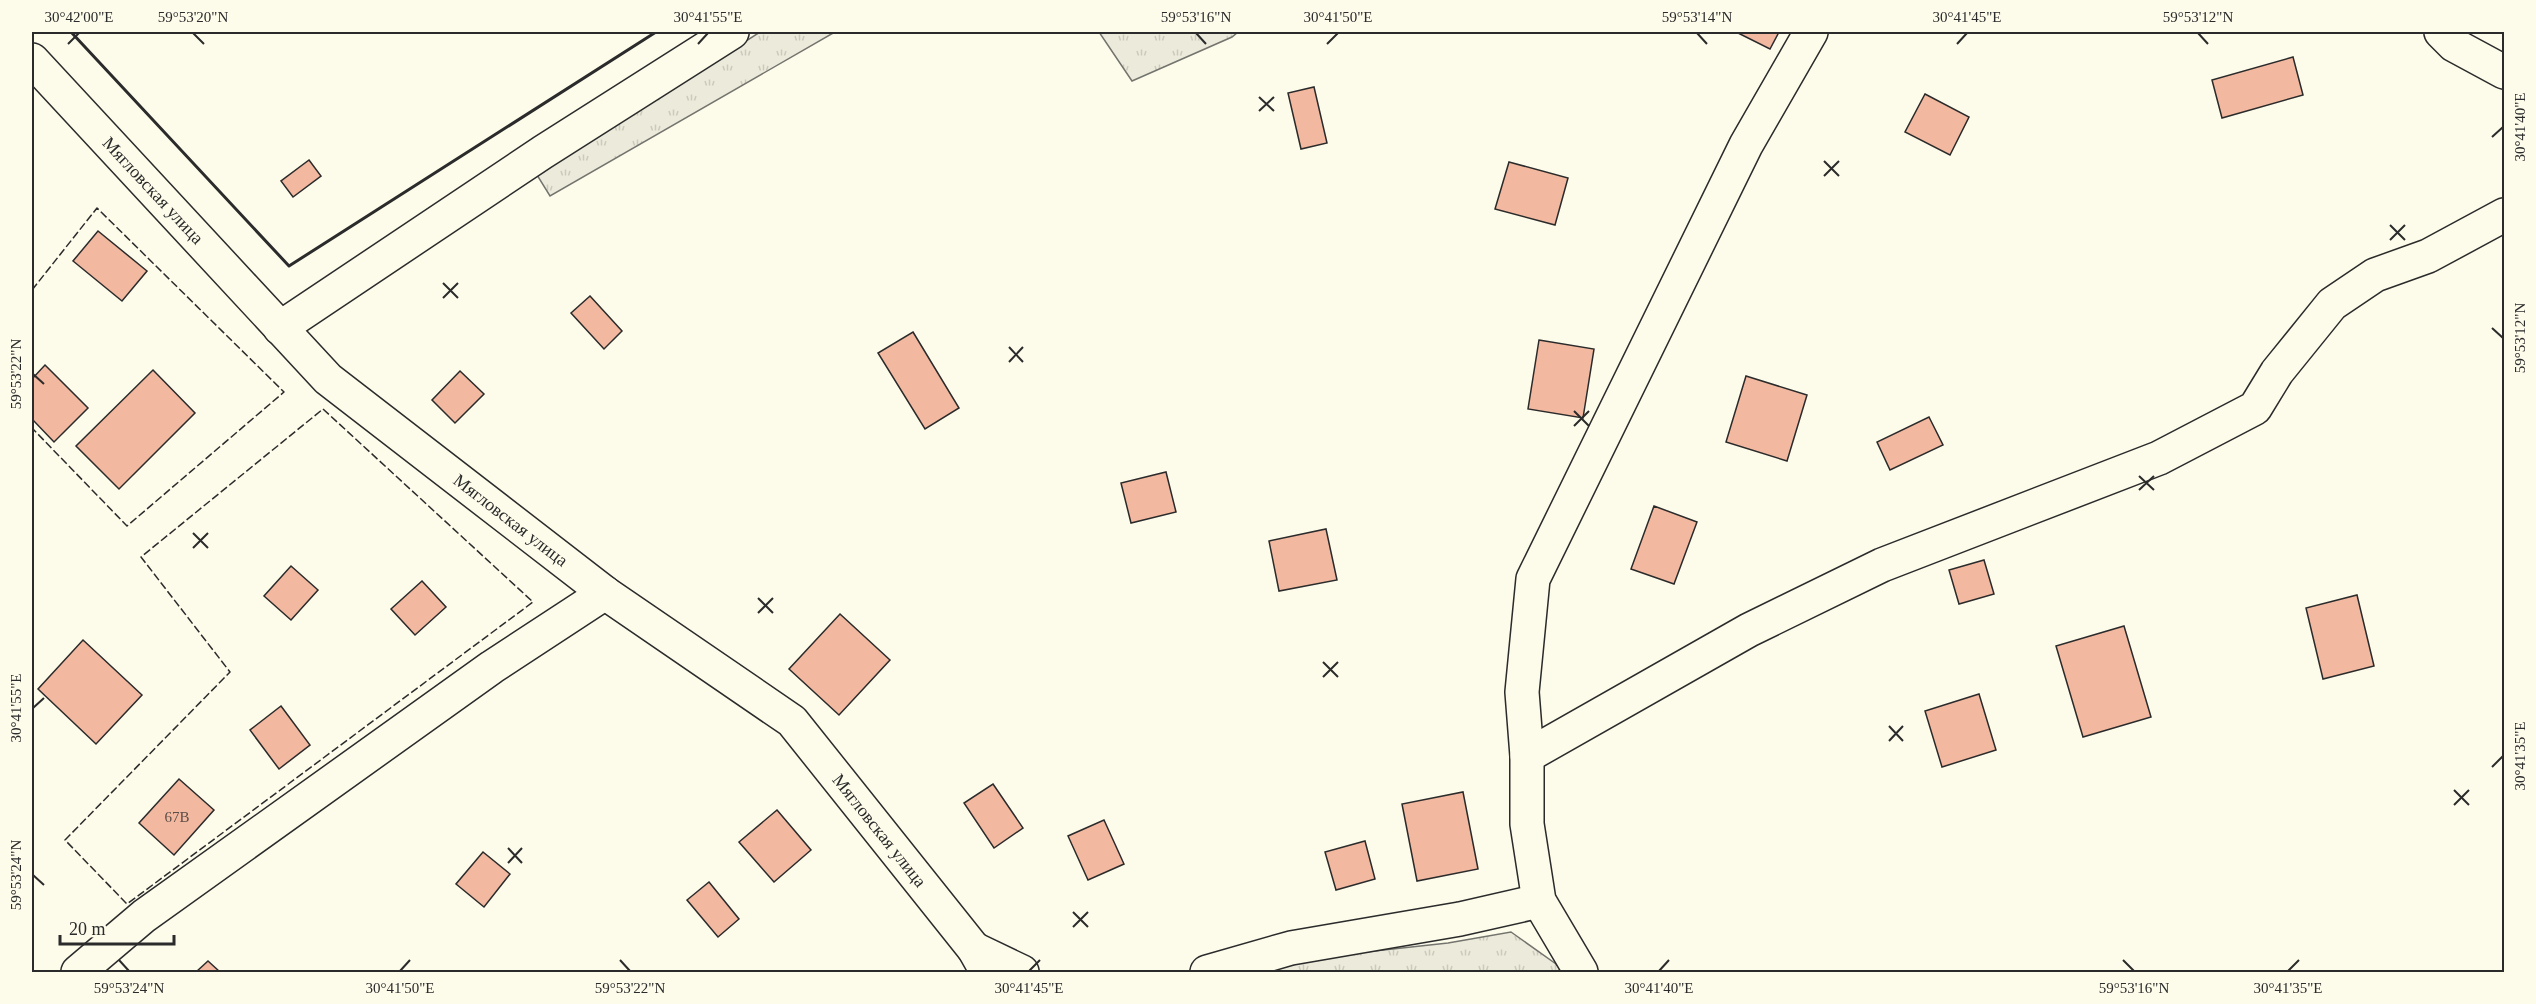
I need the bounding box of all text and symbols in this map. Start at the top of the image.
text: 30°42'00"E [45,9,114,25]
text: 59°53'20"N [158,9,228,25]
text: 30°41'55"E [674,9,743,25]
text: 59°53'16"N [1161,9,1231,25]
text: 30°41'50"E [1304,9,1373,25]
text: 59°53'14"N [1662,9,1732,25]
text: 30°41'45"E [1933,9,2002,25]
text: 59°53'12"N [2163,9,2233,25]
text: 30°41'40"E [2512,93,2528,162]
street label: Мягловская улица [99,133,208,248]
text: 59°53'12"N [2512,303,2528,373]
text: 59°53'22"N [8,339,24,409]
street label: Мягловская улица [450,470,572,570]
text: 30°41'55"E [8,674,24,743]
text: 30°41'35"E [2512,722,2528,791]
street label: Мягловская улица [828,770,931,891]
house number: 67В [164,809,190,825]
text: 59°53'24"N [8,840,24,910]
scale bar [60,908,174,946]
text: 20 m [69,919,106,939]
text: 59°53'24"N [94,980,164,996]
text: 30°41'50"E [366,980,435,996]
text: 59°53'22"N [595,980,665,996]
text: 30°41'45"E [995,980,1064,996]
text: 30°41'40"E [1625,980,1694,996]
text: 59°53'16"N [2099,980,2169,996]
text: 30°41'35"E [2254,980,2323,996]

